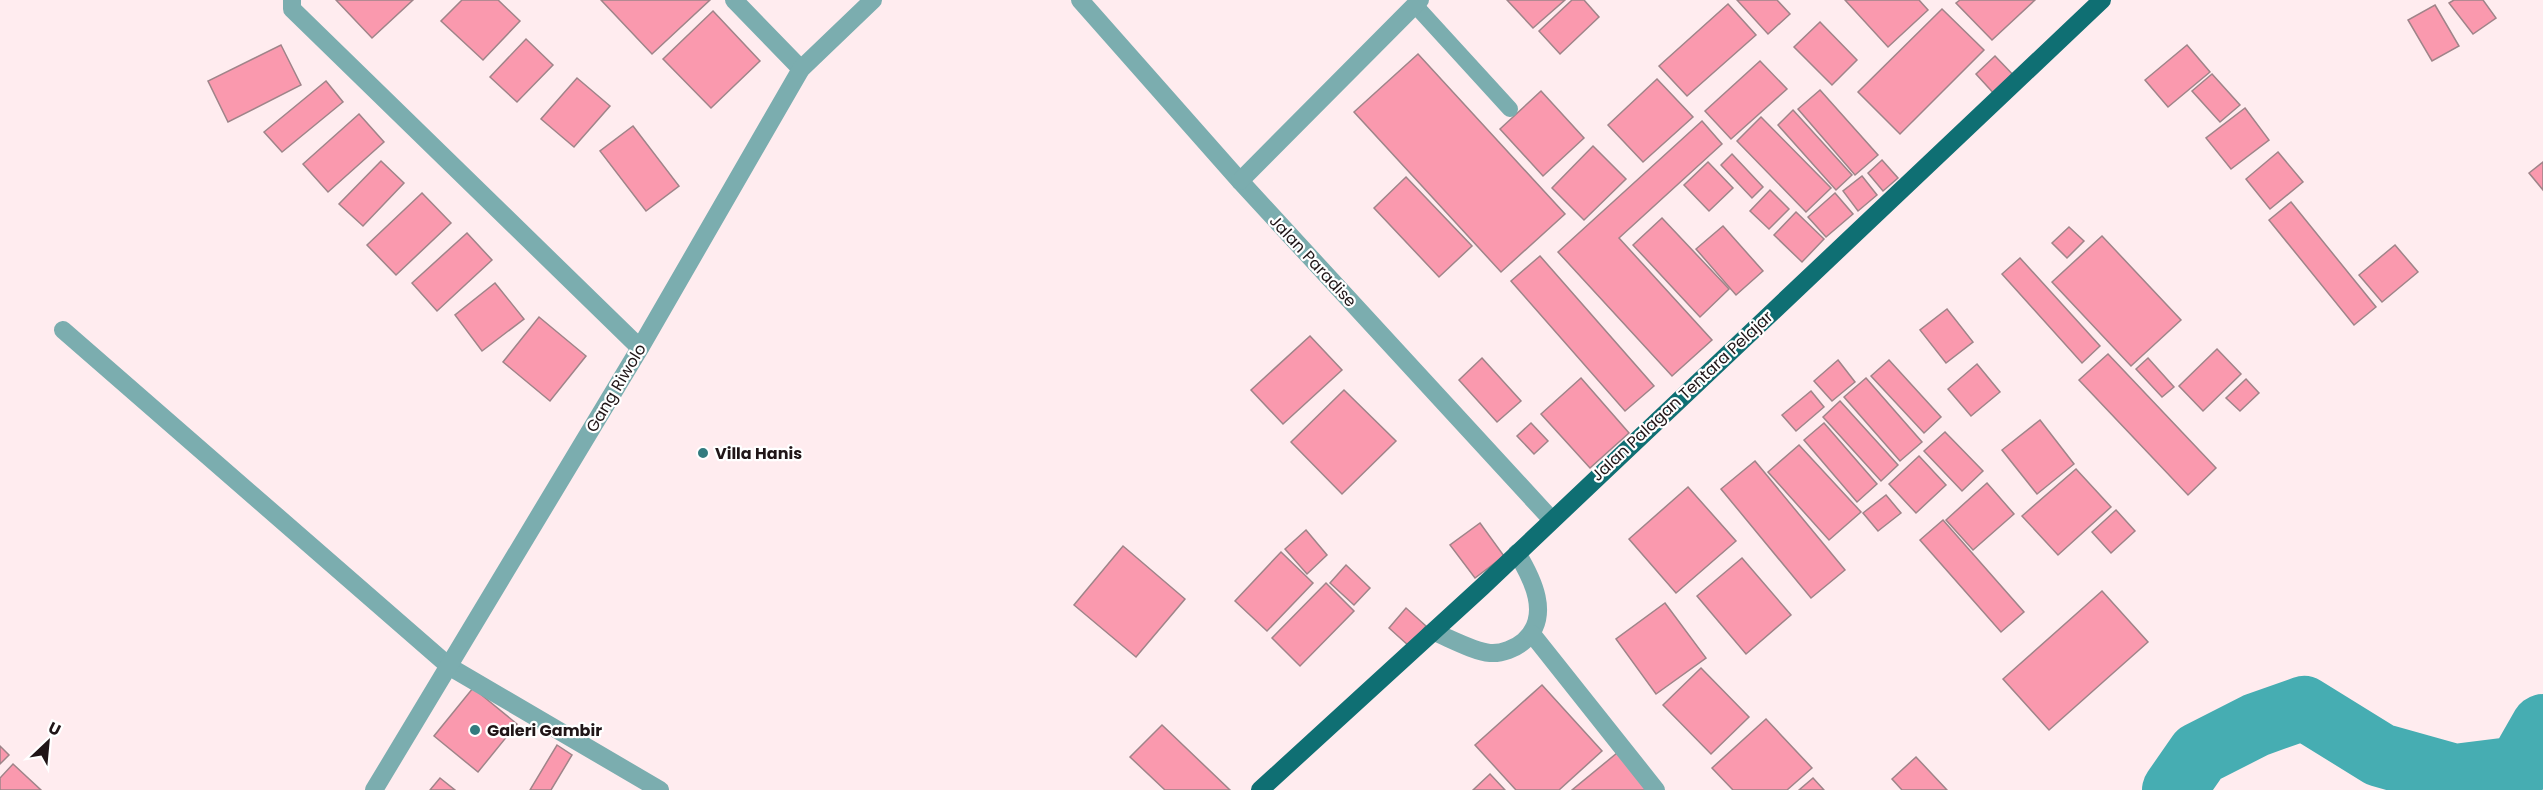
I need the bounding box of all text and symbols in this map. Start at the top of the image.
street label: Jalan Paradise [1264,210,1362,312]
street label: Jalan Palagan Tentara Pelajar [1586,305,1778,487]
street label: Gang Riwolo [580,339,652,437]
place label: Villa Hanis [715,442,802,465]
marker: Villa Hanis [696,446,710,460]
north arrow [18,712,78,772]
text: U [44,716,64,742]
place label: Galeri Gambir [487,719,602,742]
marker: Galeri Gambir [468,723,482,737]

